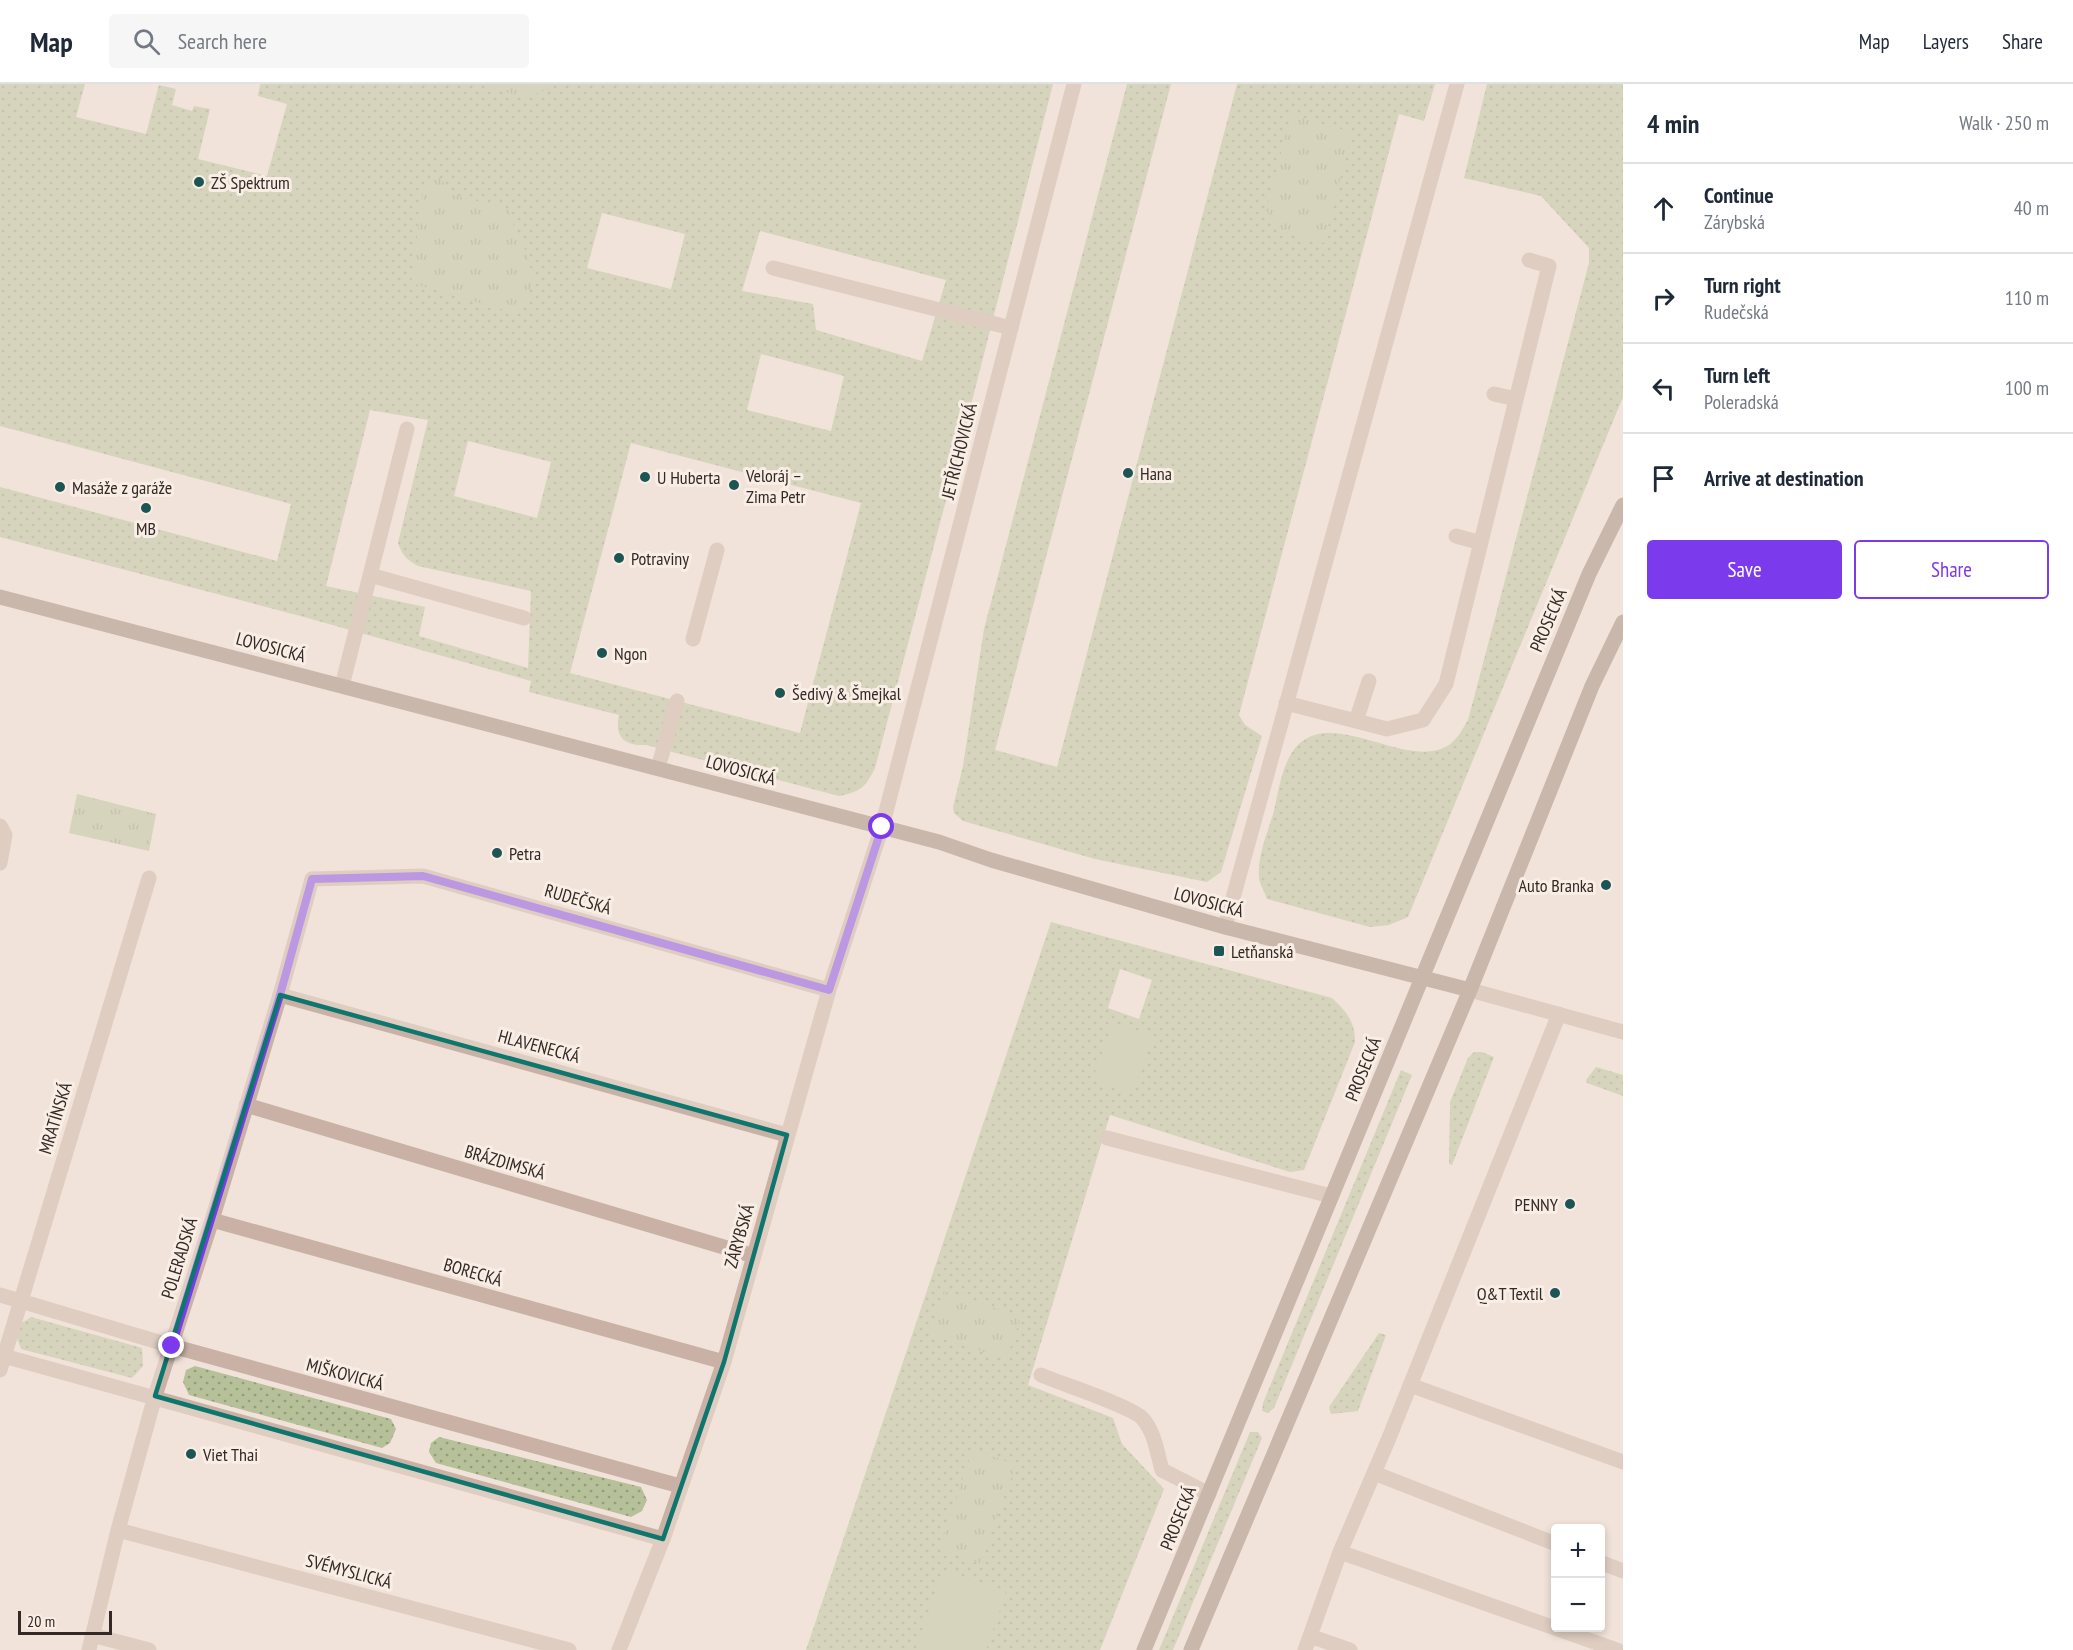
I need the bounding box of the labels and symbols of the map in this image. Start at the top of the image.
place label: ZŠ Spektrum [211,171,290,194]
marker: ZŠ Spektrum [192,175,206,189]
street label: JETŘICHOVICKÁ [936,400,982,502]
place label: Hana [1140,462,1172,485]
place label: Veloráj – Zima Petr [745,464,806,508]
place label: U Huberta [657,466,720,489]
marker: Hana [1121,466,1135,480]
marker: U Huberta [638,470,652,484]
place label: Masáže z garáže [72,476,172,499]
marker: Veloráj – Zima Petr [727,478,741,492]
marker: Masáže z garáže [53,480,67,494]
marker: MB [139,501,153,515]
place label: MB [136,517,156,540]
place label: Potraviny [631,547,689,570]
marker: Potraviny [612,551,626,565]
street label: PROSECKÁ [1524,584,1572,655]
street label: LOVOSICKÁ [234,627,309,667]
place label: Ngon [614,642,647,665]
marker: Ngon [595,646,609,660]
place label: Šedivý & Šmejkal [792,682,902,705]
marker: Šedivý & Šmejkal [773,686,787,700]
street label: LOVOSICKÁ [704,750,779,790]
route start [868,813,894,839]
place label: Petra [509,842,541,865]
marker: Petra [490,846,504,860]
place label: Auto Branka [1519,874,1594,897]
marker: Auto Branka [1599,878,1613,892]
street label: RUDEČSKÁ [542,879,614,920]
street label: LOVOSICKÁ [1172,882,1247,922]
place label: Letňanská [1231,940,1293,963]
marker: Letňanská [1212,944,1226,958]
street label: HLAVENECKÁ [496,1024,583,1068]
street label: PROSECKÁ [1340,1033,1386,1104]
street label: MRATÍNSKÁ [33,1079,77,1157]
street label: BRÁZDIMSKÁ [462,1140,548,1185]
place label: PENNY [1515,1193,1559,1216]
marker: PENNY [1563,1197,1577,1211]
street label: ZÁRYBSKÁ [719,1201,759,1271]
street label: POLERADSKÁ [156,1214,202,1301]
street label: BORECKÁ [441,1253,505,1291]
place label: Q&T Textil [1477,1282,1544,1305]
marker: Q&T Textil [1548,1286,1562,1300]
route end [158,1332,184,1358]
street label: MIŠKOVICKÁ [304,1353,387,1395]
place label: Viet Thai [202,1443,258,1466]
marker: Viet Thai [184,1447,198,1461]
street label: PROSECKÁ [1155,1482,1201,1553]
street label: SVÉMYSLICKÁ [304,1549,395,1594]
scale bar [18,1608,112,1636]

